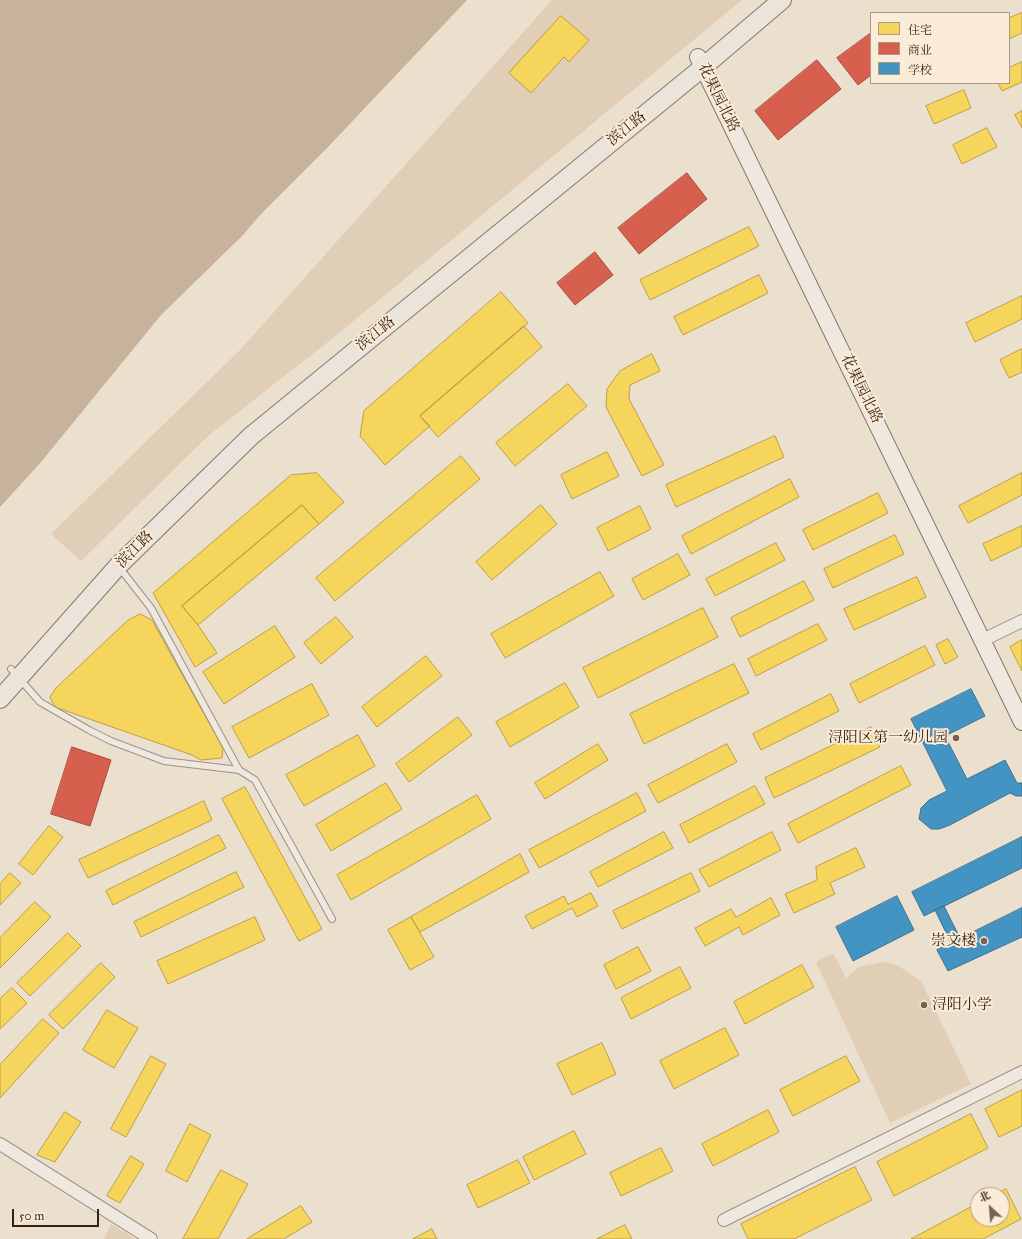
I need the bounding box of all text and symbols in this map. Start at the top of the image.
legend [870,12,1010,84]
text: 住宅 [908,23,932,37]
text: 商业 [908,43,932,57]
street label: 花果园北路 [693,60,743,136]
text: 学校 [908,63,932,77]
street label: 滨江路 [604,108,650,150]
street label: 滨江路 [353,313,399,355]
street label: 花果园北路 [836,351,886,427]
street label: 滨江路 [113,528,157,572]
place label: 浔阳区第一幼儿园 [828,729,948,747]
marker: 浔阳区第一幼儿园 [951,733,961,743]
place label: 崇文楼 [931,932,976,950]
marker: 崇文楼 [979,936,989,946]
place label: 浔阳小学 [932,996,992,1014]
marker: 浔阳小学 [919,1000,929,1010]
north arrow [970,1187,1010,1227]
text: 北 [977,1188,993,1205]
scale bar [14,1201,101,1227]
text: 50 m [19,1209,44,1223]

